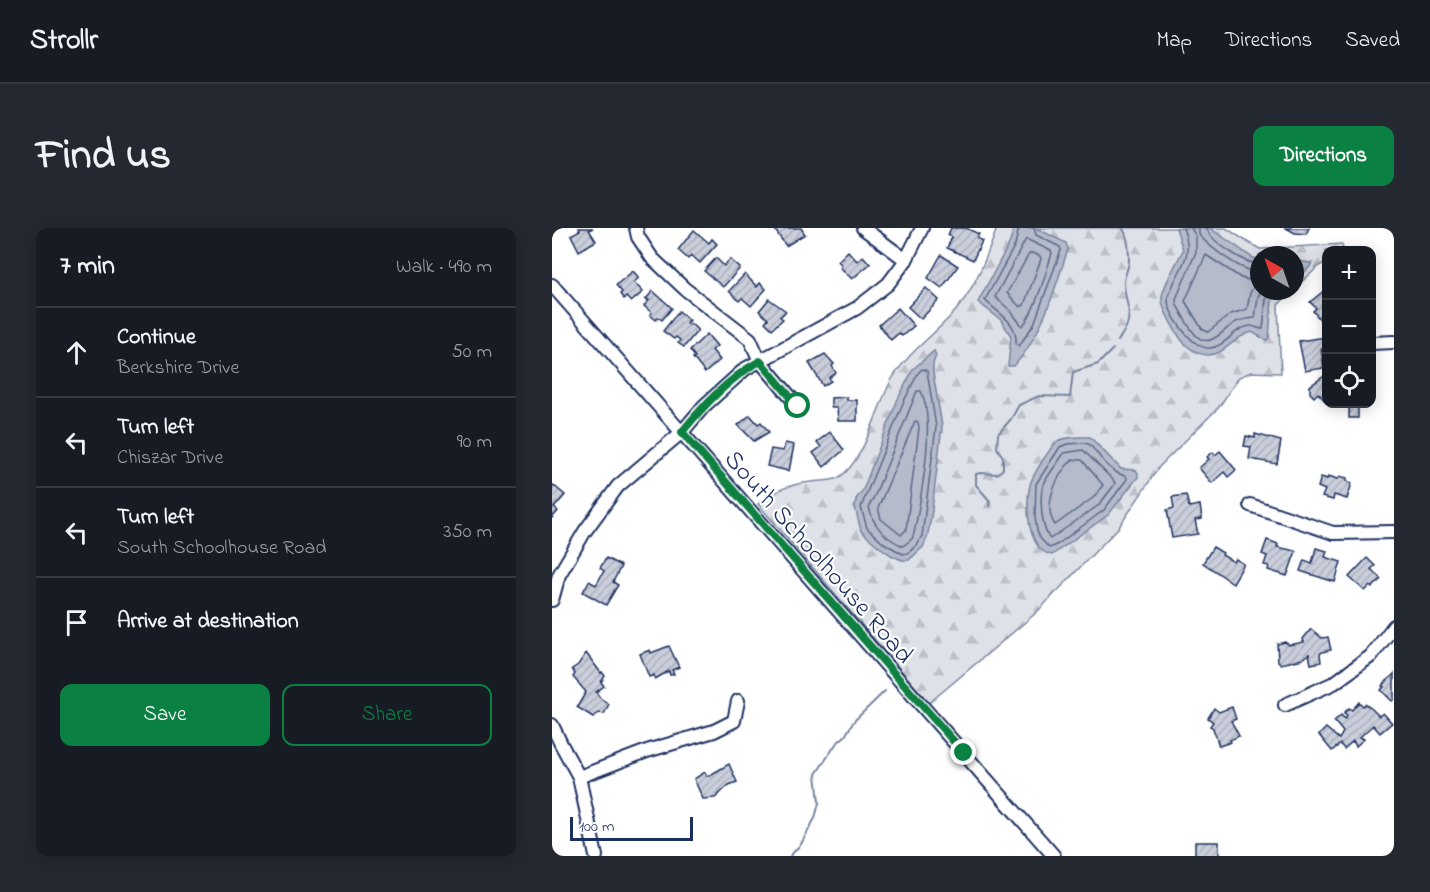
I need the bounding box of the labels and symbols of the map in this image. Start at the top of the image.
north arrow [1250,246,1304,300]
route start [784,392,810,418]
street label: South Schoolhouse Road [714,443,922,674]
route end [950,739,976,765]
scale bar [570,814,693,842]

